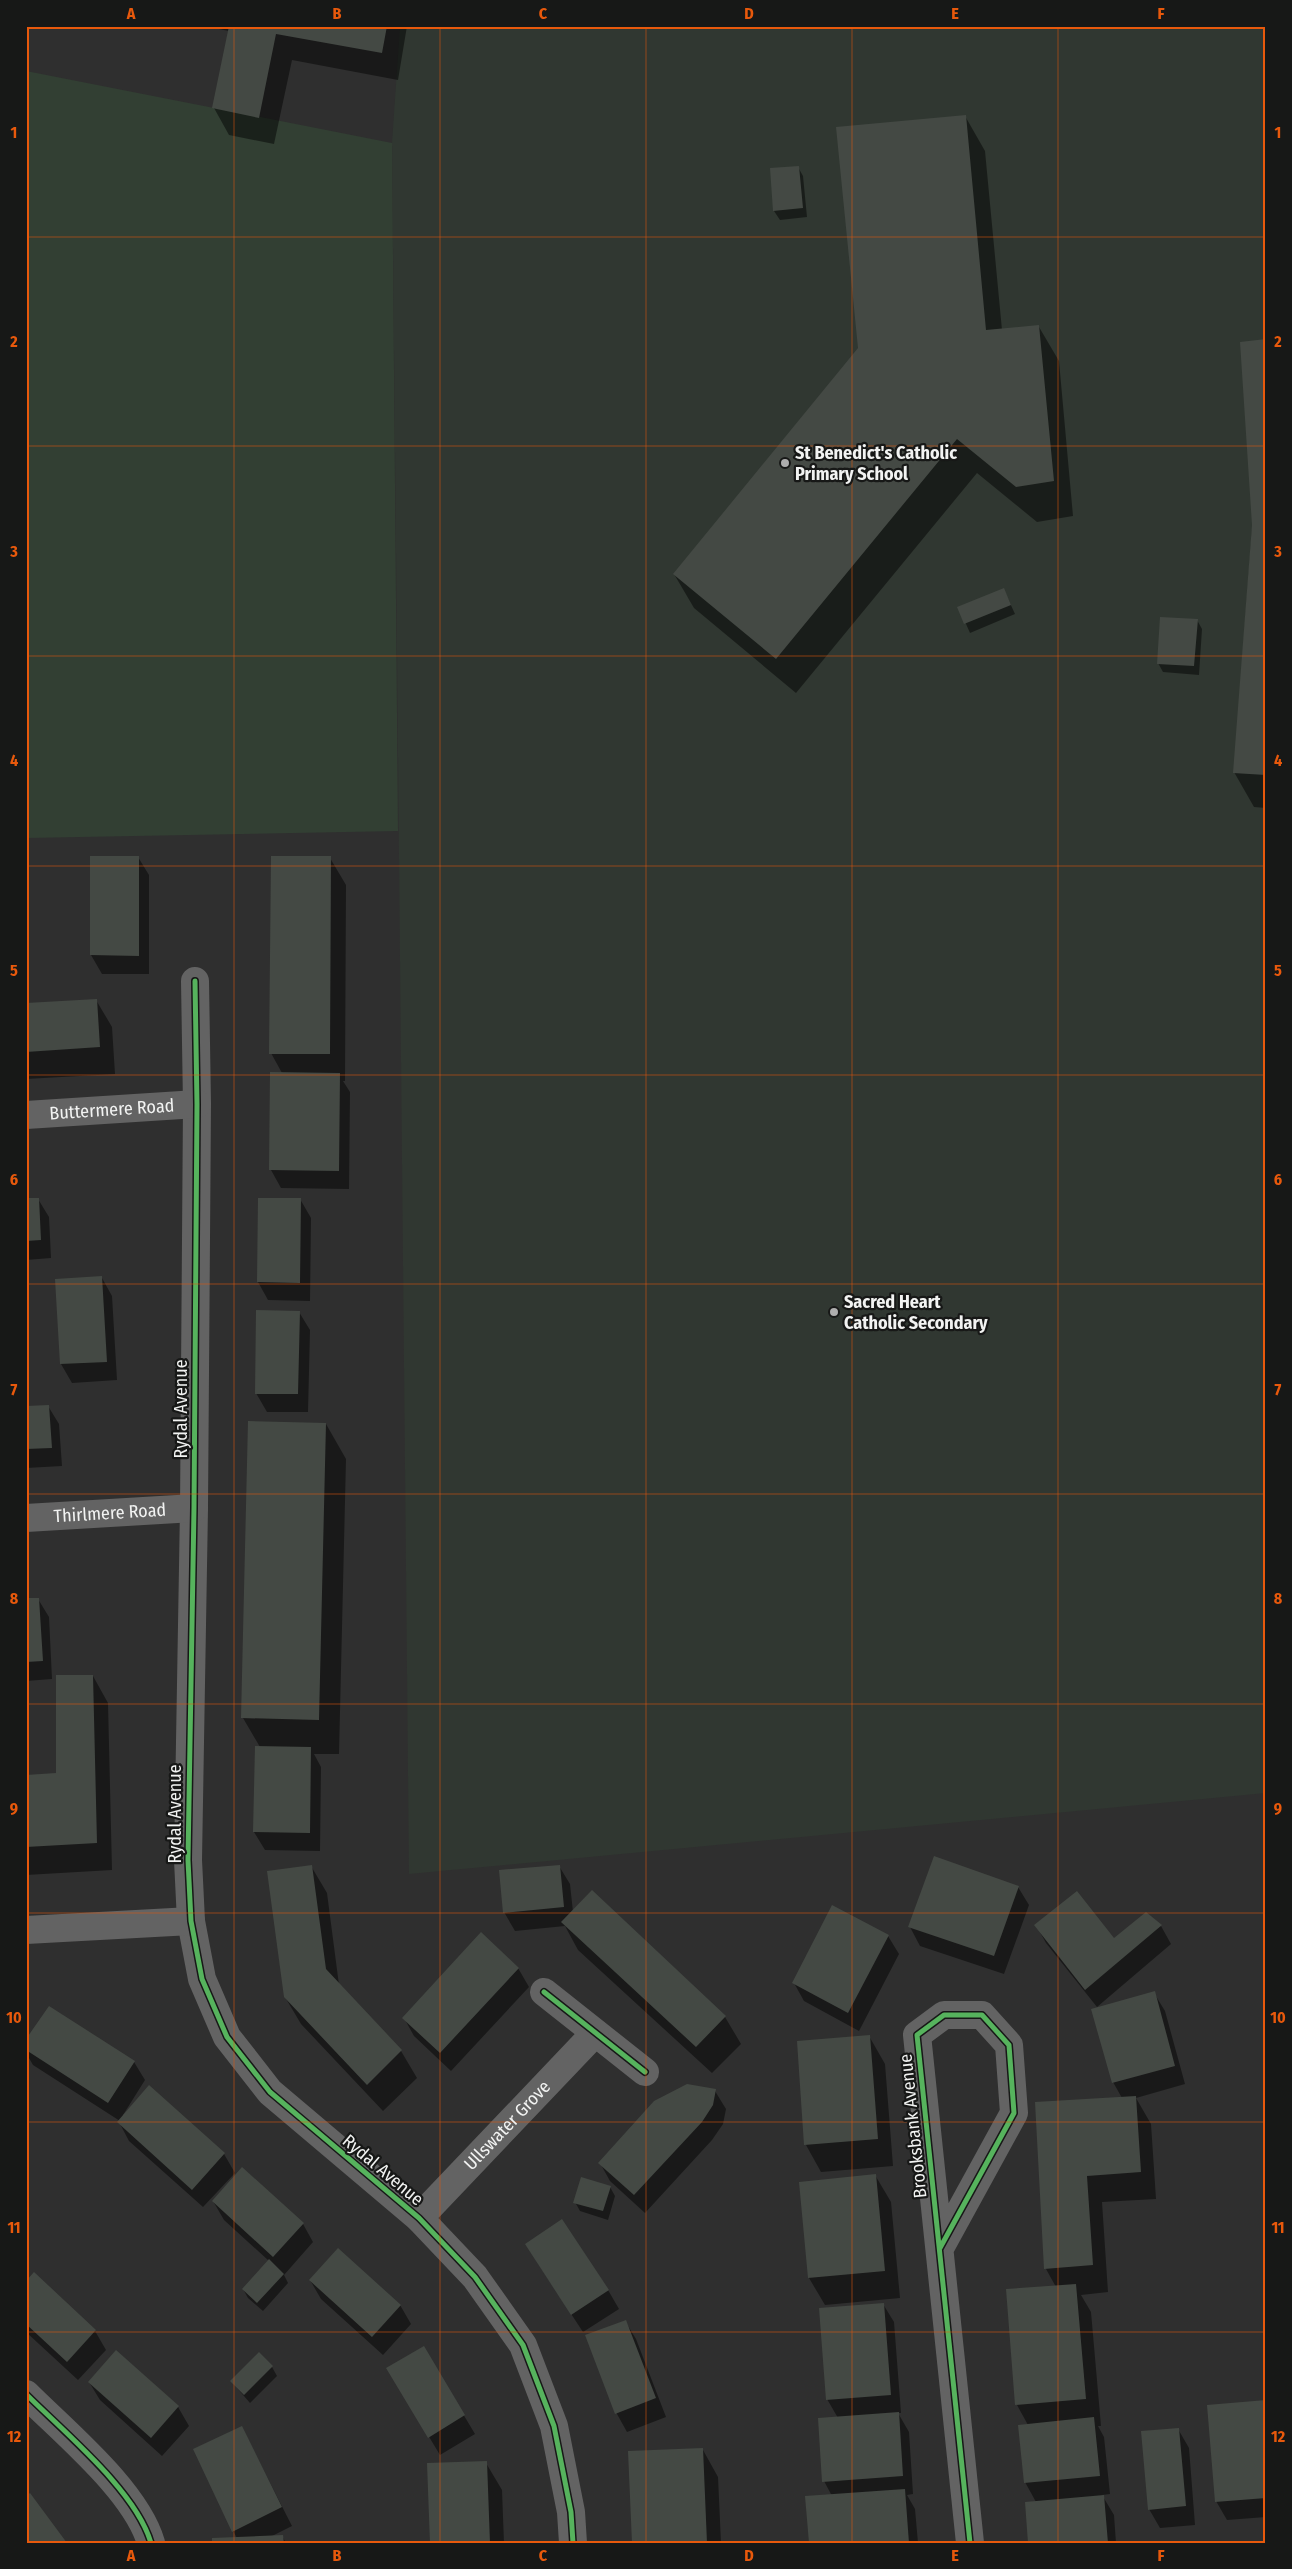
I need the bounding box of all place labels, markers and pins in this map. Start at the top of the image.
place label: St Benedict's Catholic Primary School [795,442,957,485]
marker: St Benedict's Catholic Primary School [779,457,791,469]
place label: Sacred Heart Catholic Secondary [844,1291,988,1334]
marker: Sacred Heart Catholic Secondary [828,1306,840,1318]

